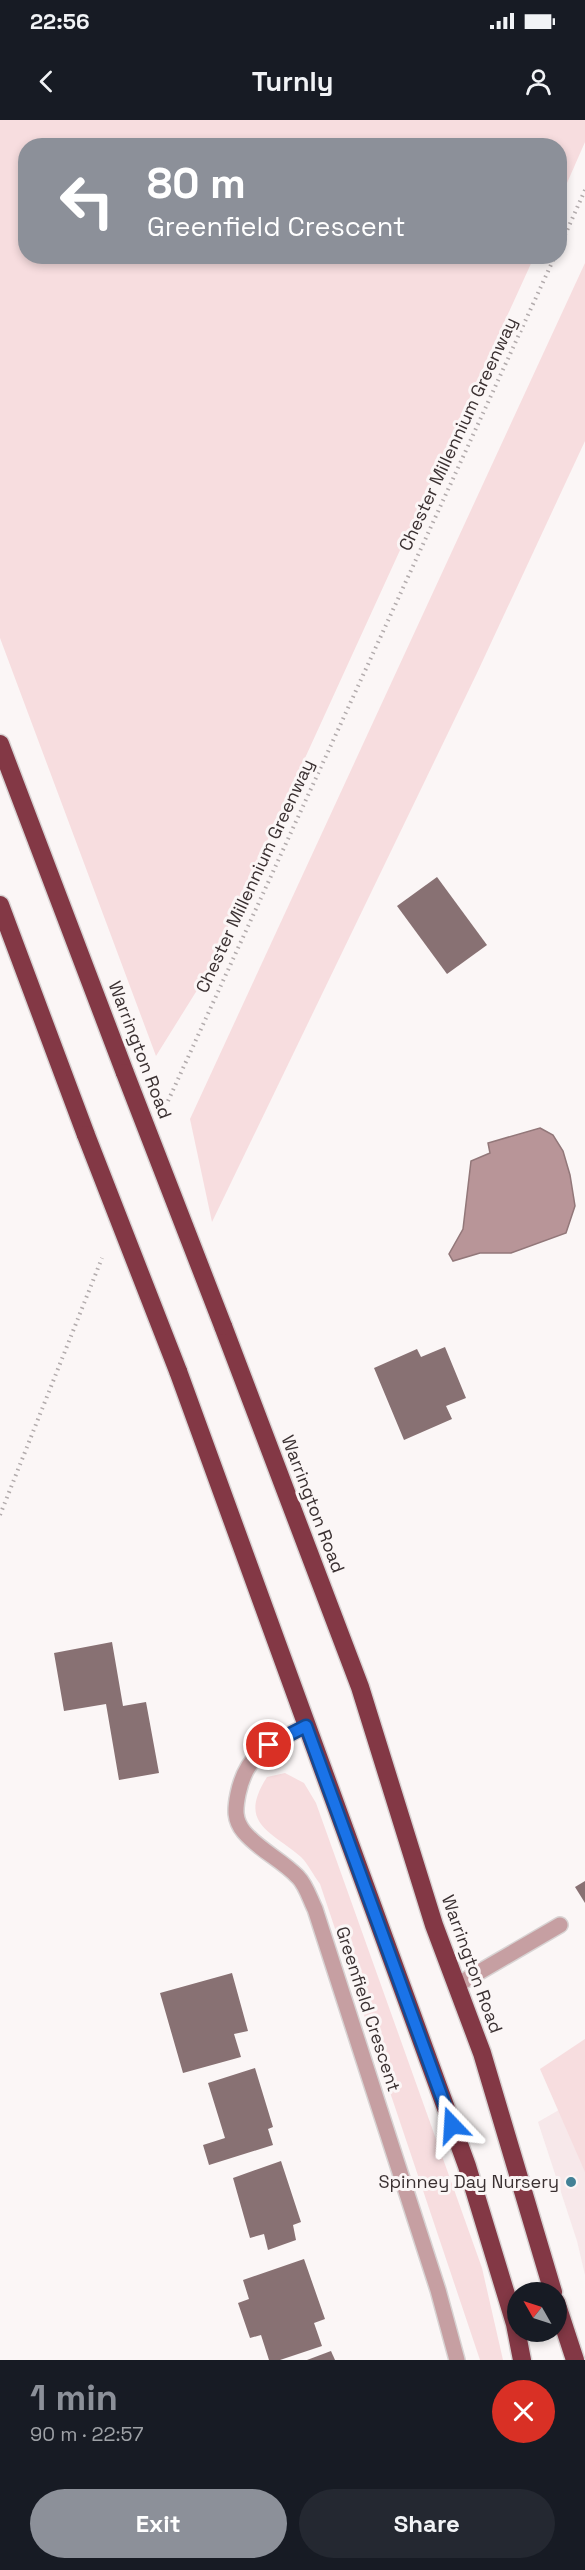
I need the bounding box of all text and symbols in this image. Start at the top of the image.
text: 22:56 [30,7,90,35]
text: Turnly [252,64,333,99]
icon: back [30,65,63,98]
icon: person [522,65,555,98]
text: 80 m [147,157,246,210]
icon: left [48,162,126,240]
text: Greenfield Crescent [147,209,405,244]
street label: Chester Millennium Greenway [393,313,522,554]
street label: Chester Millennium Greenway [190,755,319,996]
street label: Warrington Road [104,978,177,1122]
street label: Warrington Road [277,1432,350,1576]
pin [243,1719,294,1770]
icon: arrive [252,1728,285,1761]
street label: Warrington Road [437,1892,508,2036]
street label: Greenfield Crescent [331,1923,406,2094]
position arrow [420,2093,484,2157]
place label: Spinney Day Nursery [378,2170,559,2193]
marker: Spinney Day Nursery [564,2175,578,2189]
north arrow [507,2282,567,2342]
map controls [507,2282,567,2342]
text: 1 min [30,2375,118,2421]
button: close [492,2380,555,2443]
text: 90 m · 22:57 [30,2421,144,2447]
button: Exit [30,2489,287,2558]
button: Share [299,2489,555,2558]

